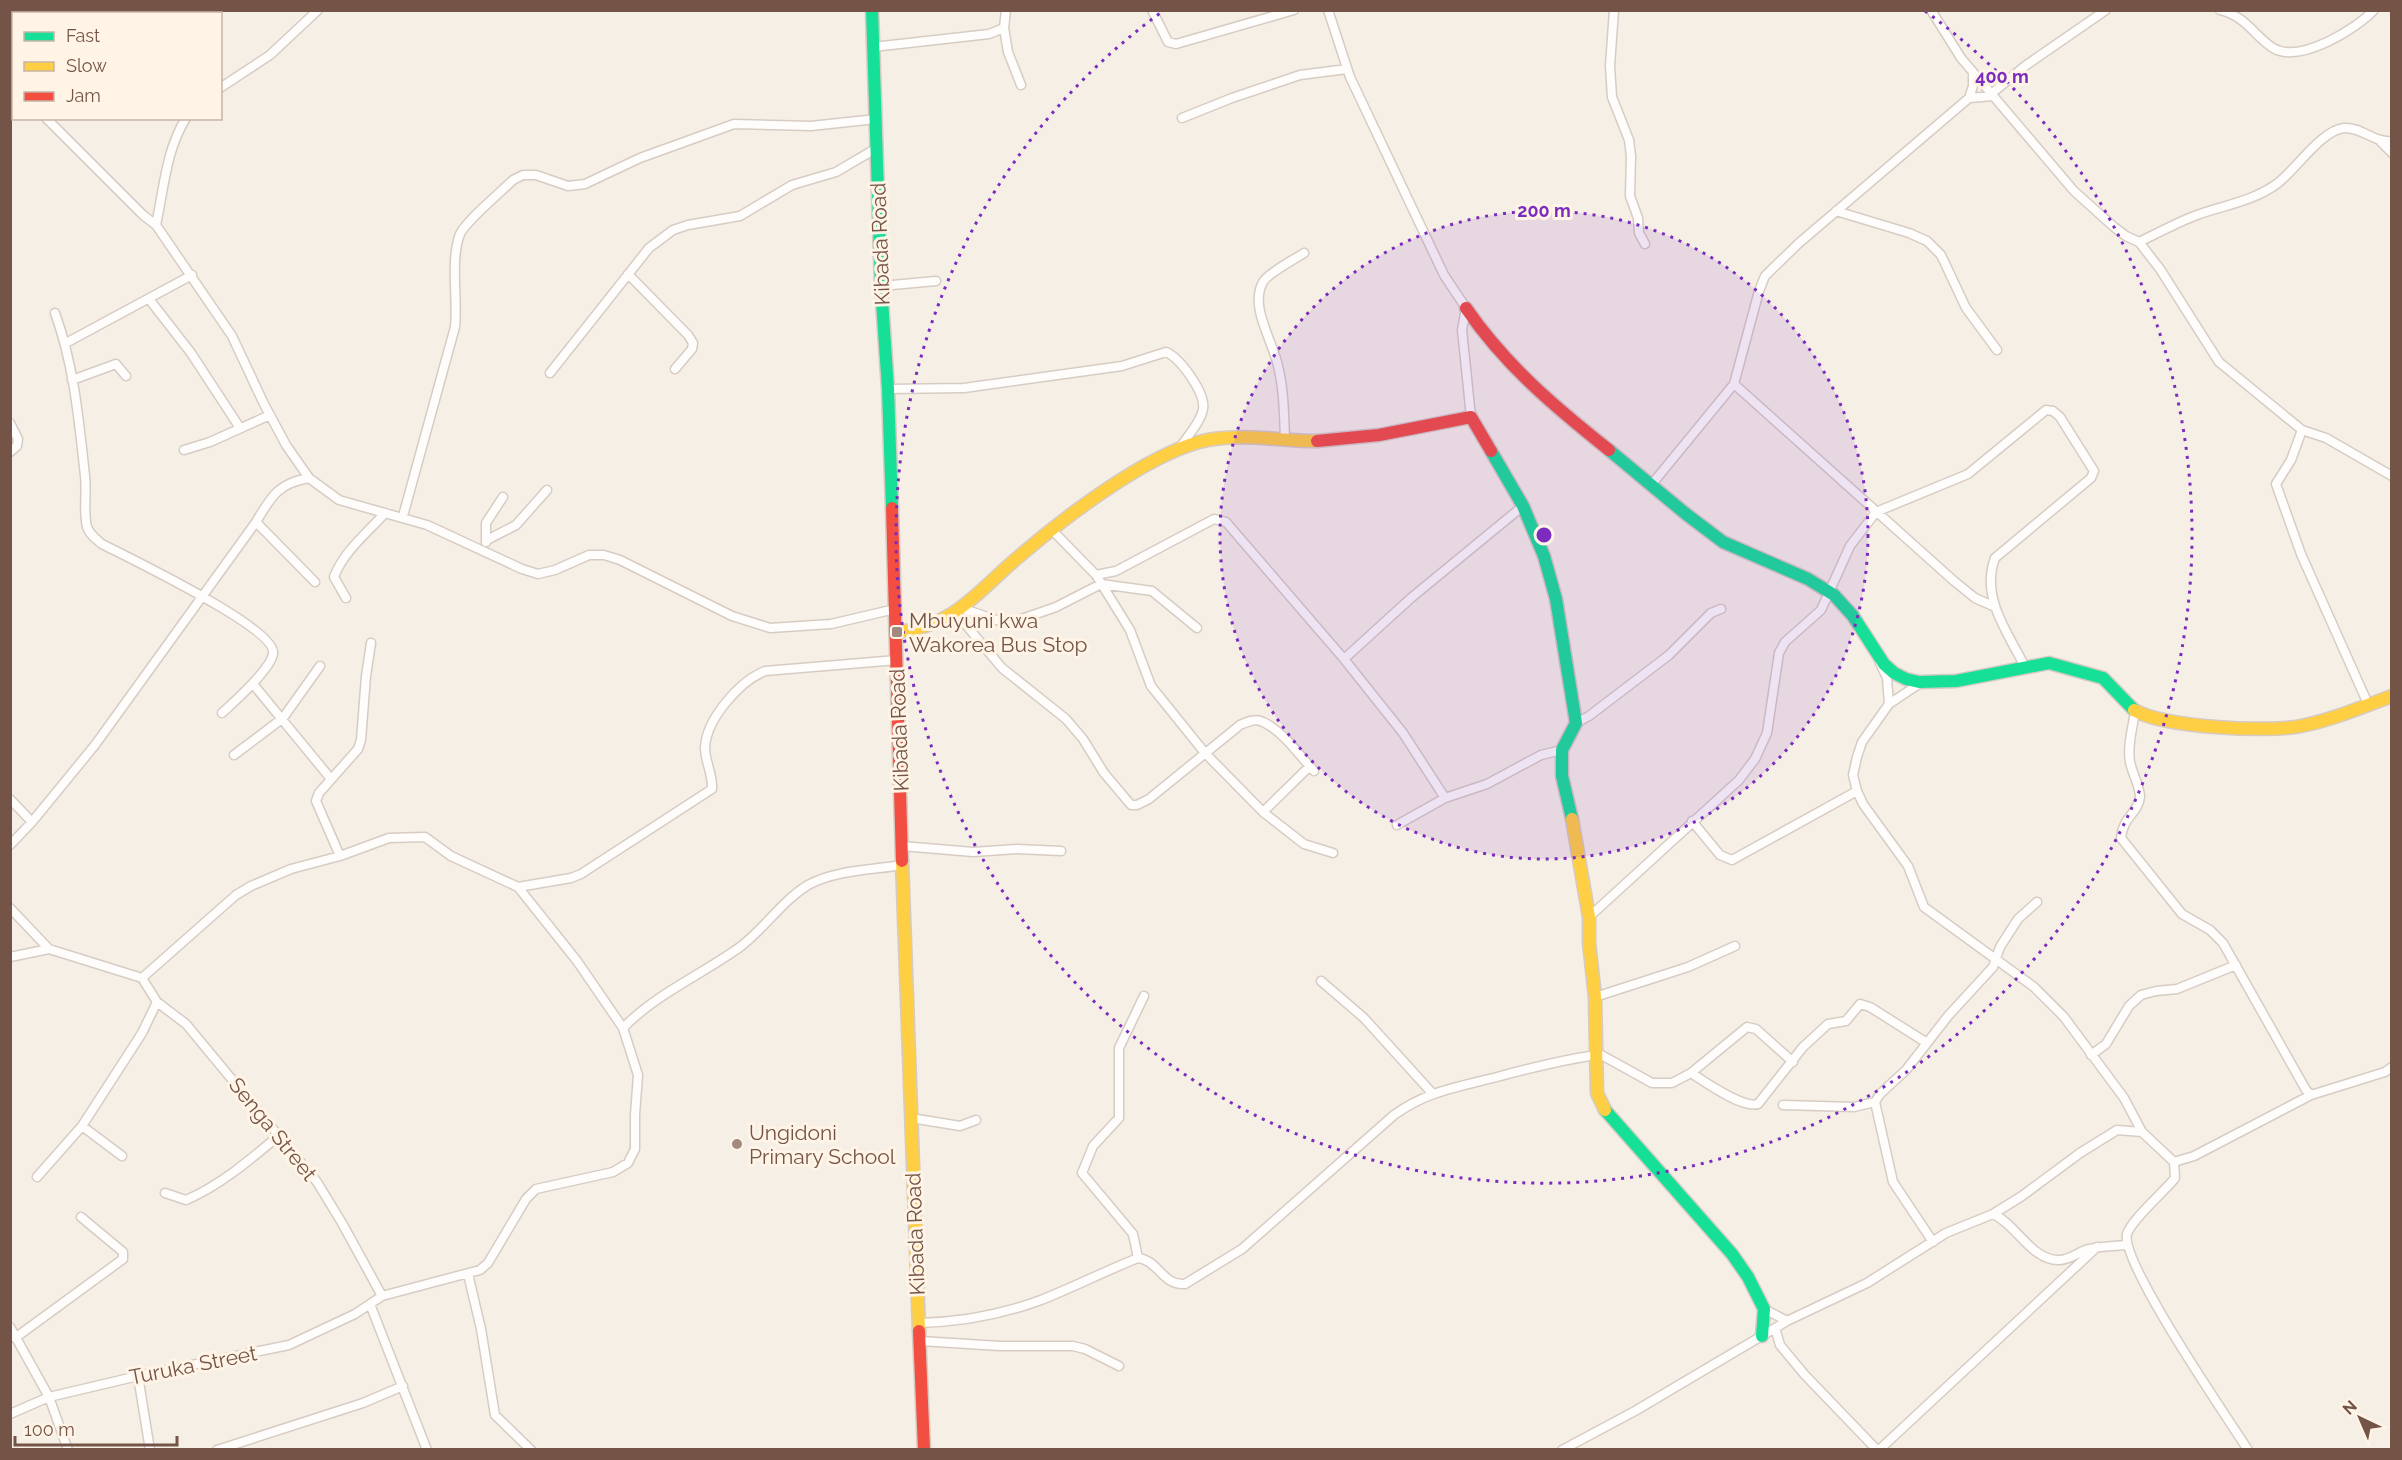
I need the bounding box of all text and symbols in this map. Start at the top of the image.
legend [12,12,222,120]
text: Fast [66,25,100,46]
text: Slow [66,55,107,76]
text: 400 m [1975,66,2029,87]
text: Jam [66,85,101,106]
street label: Kibada Road [865,182,895,306]
text: 200 m [1517,200,1571,221]
centre of rings [1534,525,1554,545]
place label: Mbuyuni kwa Wakorea Bus Stop [909,608,1087,657]
marker: Mbuyuni kwa Wakorea Bus Stop [890,625,904,639]
street label: Kibada Road [884,668,914,792]
street label: Senga Street [224,1072,322,1186]
place label: Ungidoni Primary School [749,1120,896,1169]
marker: Ungidoni Primary School [730,1137,744,1151]
street label: Kibada Road [900,1172,930,1296]
street label: Turuka Street [127,1340,259,1390]
north arrow [2330,1388,2390,1448]
text: N [2339,1396,2361,1419]
scale bar [15,1409,177,1447]
text: 100 m [24,1419,75,1440]

